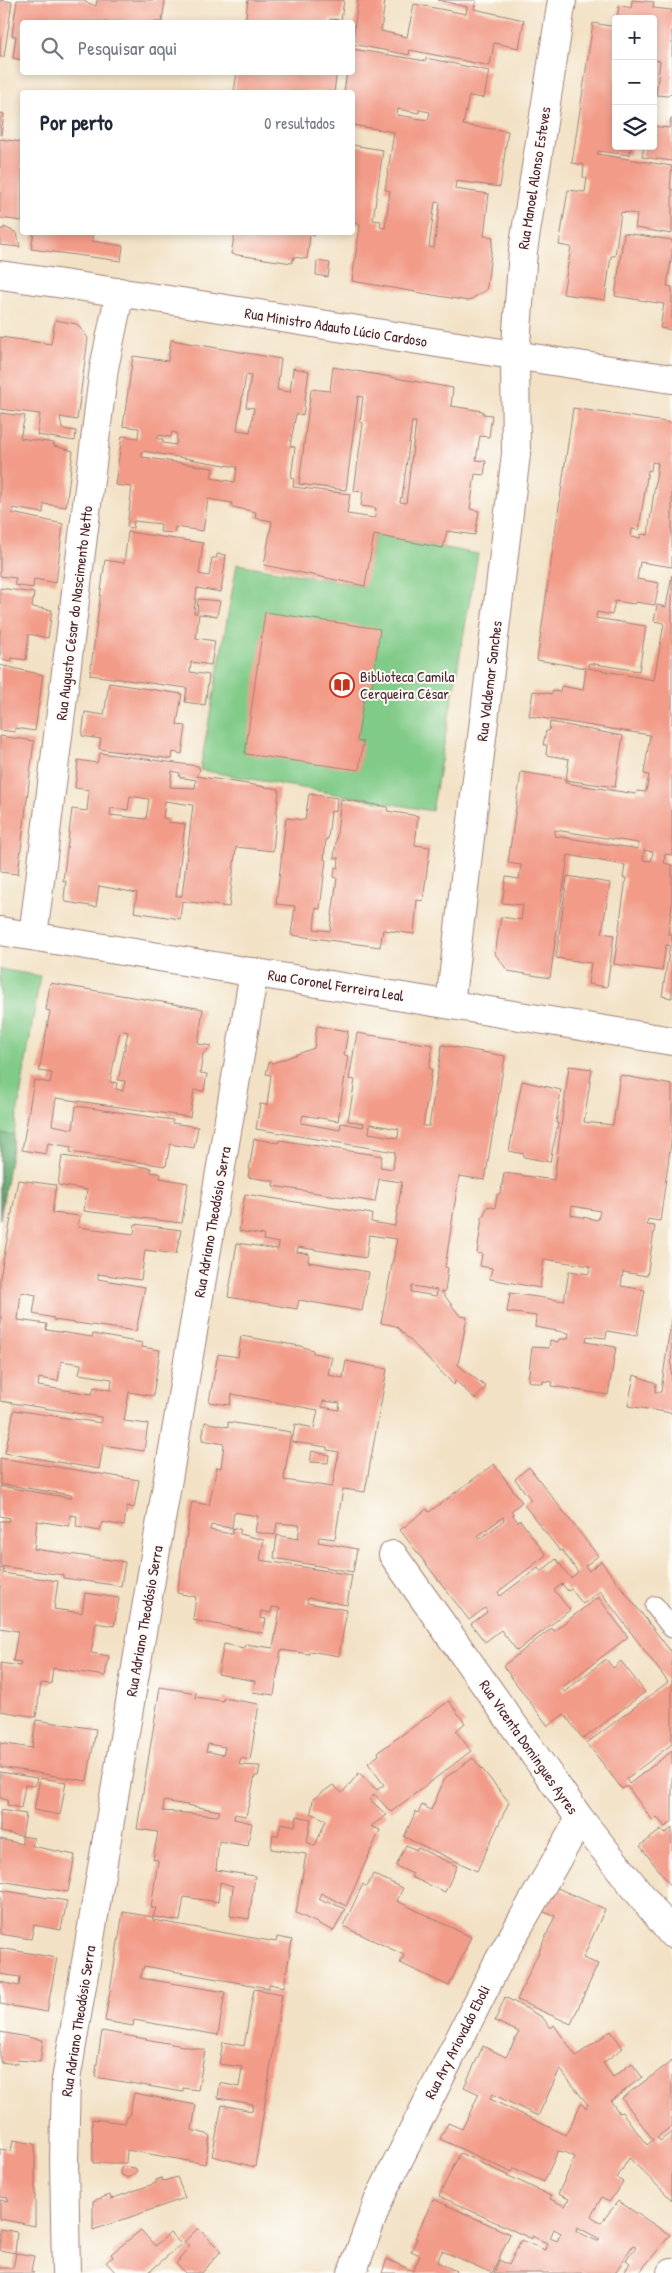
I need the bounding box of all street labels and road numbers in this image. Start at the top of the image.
street label: Rua Manoel Alonso Esteves [512,105,556,251]
street label: Rua Ministro Adauto Lúcio Cardoso [243,302,429,352]
street label: Rua Augusto César do Nascimento Netto [50,505,98,721]
street label: Rua Valdemar Sanches [471,619,507,742]
street label: Rua Coronel Ferreira Leal [266,964,406,1006]
street label: Rua Adriano Theodósio Serra [188,1145,236,1299]
street label: Rua Adriano Theodósio Serra [120,1544,168,1698]
street label: Rua Vicenta Domingues Ayres [475,1676,583,1819]
street label: Rua Adriano Theodósio Serra [56,1944,100,2098]
street label: Rua Ary Ariovaldo Eboli [419,1982,495,2102]

